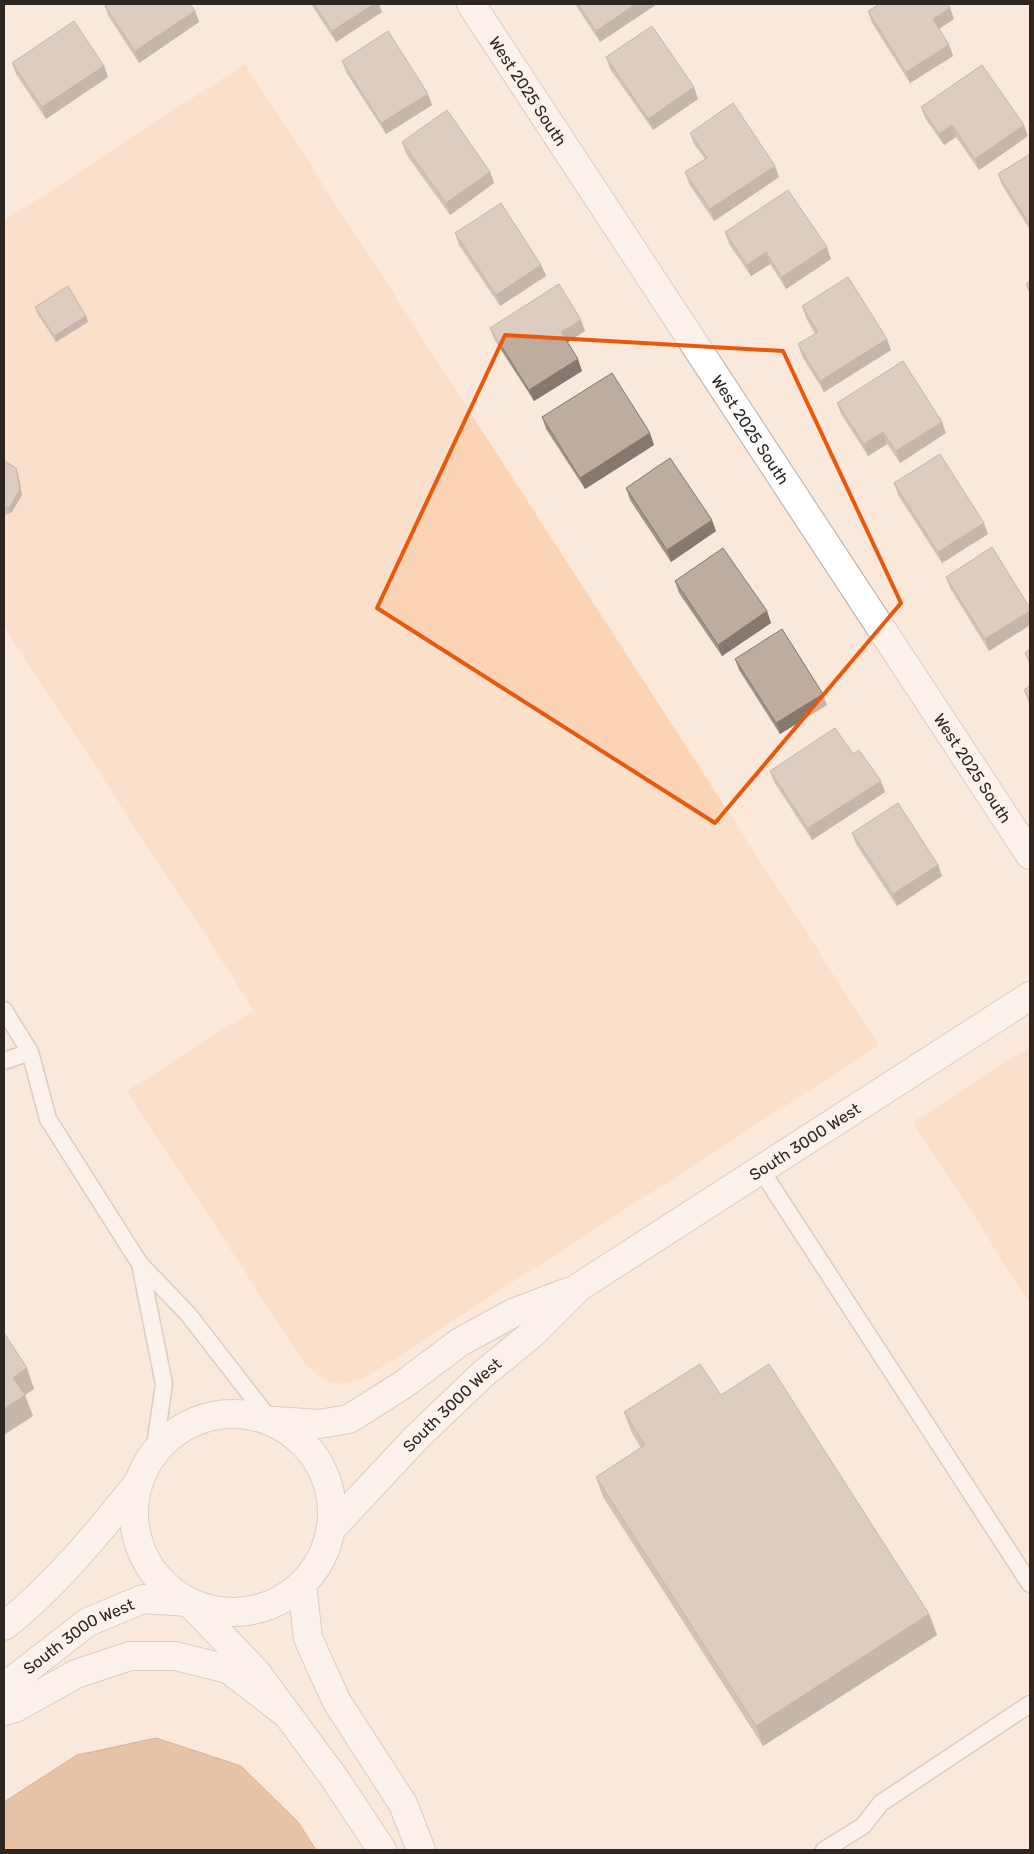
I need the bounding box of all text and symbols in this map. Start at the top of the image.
street label: West 2025 South [485,33,571,149]
street label: West 2025 South [708,371,793,488]
street label: West 2025 South [930,710,1016,826]
street label: South 3000 West [746,1099,864,1184]
street label: South 3000 West [399,1354,505,1456]
street label: South 3000 West [19,1594,137,1678]

